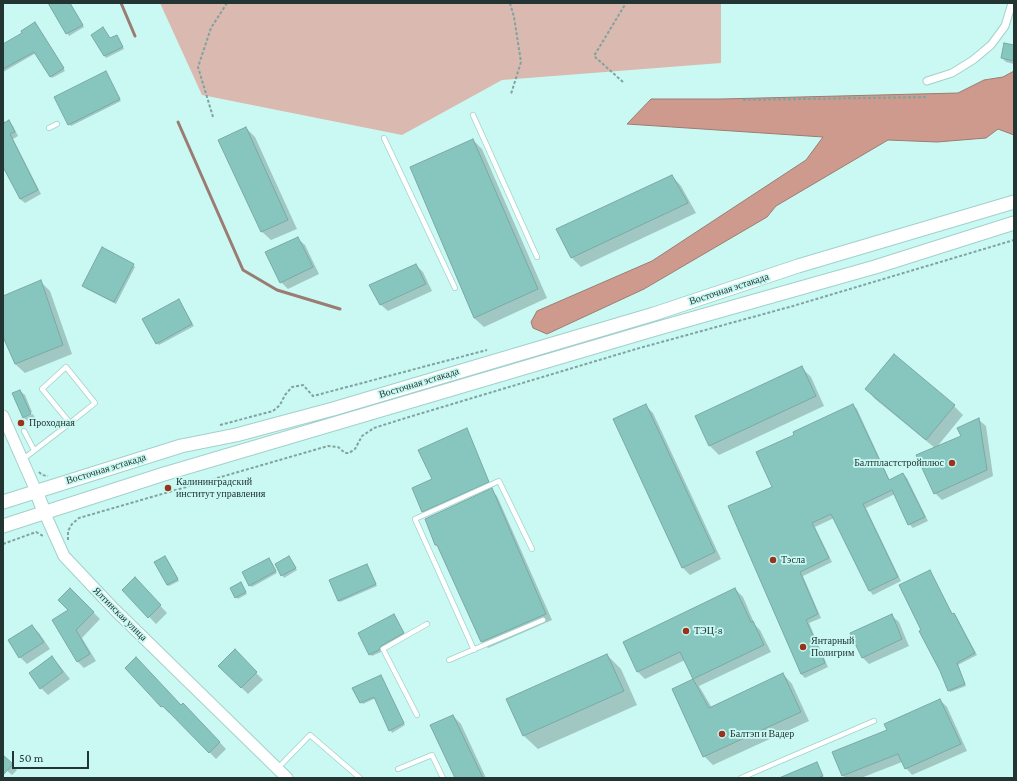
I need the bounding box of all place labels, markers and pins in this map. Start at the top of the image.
place label: Проходная [29,417,75,429]
marker: Проходная [16,418,26,428]
place label: Балтпластстройплюс [854,457,944,469]
marker: Балтпластстройплюс [947,458,957,468]
place label: Калининградский институт управления [176,476,265,500]
marker: Калининградский институт управления [163,483,173,493]
place label: Тэсла [781,554,805,566]
marker: Тэсла [768,555,778,565]
place label: ТЭЦ-8 [694,625,723,637]
marker: ТЭЦ-8 [681,626,691,636]
place label: Янтарный Полигрим [811,635,854,658]
marker: Янтарный Полигрим [798,642,808,652]
place label: Балтэп и Вадер [730,728,794,740]
marker: Балтэп и Вадер [717,729,727,739]

